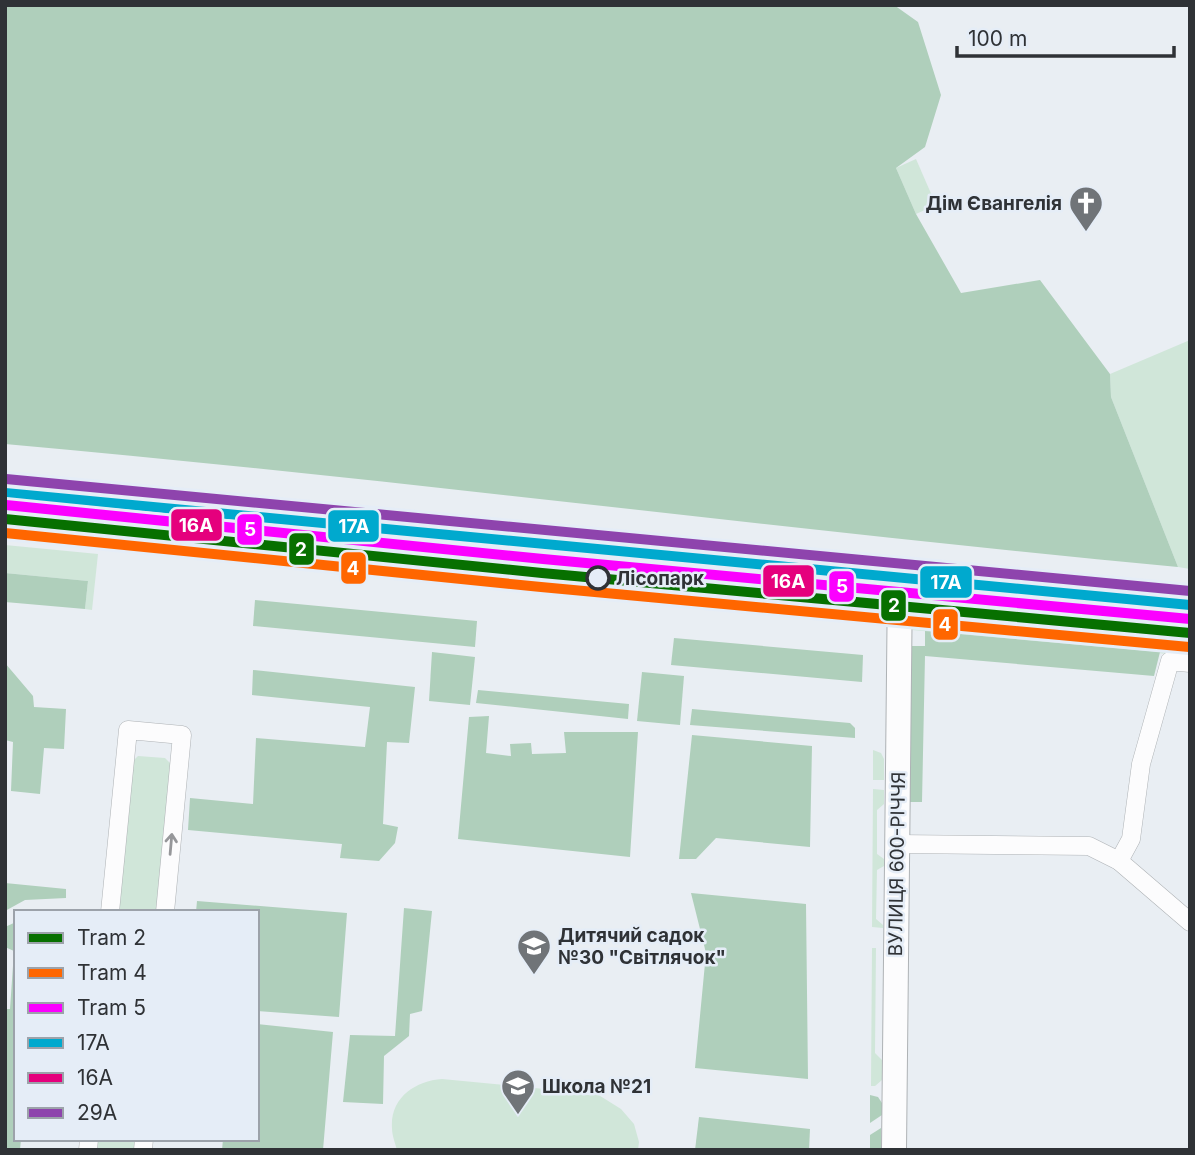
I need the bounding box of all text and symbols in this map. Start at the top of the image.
scale bar [957,14,1174,58]
text: 100 m [968,26,1027,51]
church icon: Дім Євангелія [1067,184,1105,233]
place label: Дім Євангелія [926,192,1062,215]
line badge: 16А [170,508,223,542]
line badge: 17А [327,509,380,543]
line badge: 5 [236,513,263,546]
text: 16А [179,514,213,537]
text: 17А [338,515,370,538]
text: 5 [244,518,256,541]
line badge: 2 [288,532,315,566]
text: 2 [295,538,307,561]
line badge: 4 [340,551,367,585]
text: 4 [347,557,359,580]
line badge: 16А [762,564,815,598]
line badge: 17А [919,565,973,599]
marker: Лісопарк [586,566,610,590]
place label: Лісопарк [616,567,704,590]
text: 16А [771,570,805,593]
line badge: 5 [828,570,855,603]
text: 17А [930,571,962,594]
text: 5 [836,575,848,598]
line badge: 2 [880,589,907,622]
text: 2 [888,594,900,617]
line badge: 4 [932,608,959,641]
text: 4 [939,613,951,636]
street label: ВУЛИЦЯ 600-РІЧЧЯ [884,771,910,957]
one-way arrow [165,833,178,856]
legend [14,910,259,1141]
place label: Дитячий садок №30 "Світлячок" [558,924,726,969]
text: Tram 2 [77,925,146,950]
school or university icon: Дитячий садок №30 "Світлячок" [515,927,553,976]
text: Tram 4 [77,960,147,985]
text: Tram 5 [77,995,146,1020]
text: 17А [77,1030,110,1055]
text: 16А [77,1065,113,1090]
school or university icon: Школа №21 [499,1067,537,1116]
place label: Школа №21 [542,1075,651,1098]
text: 29А [77,1100,117,1125]

